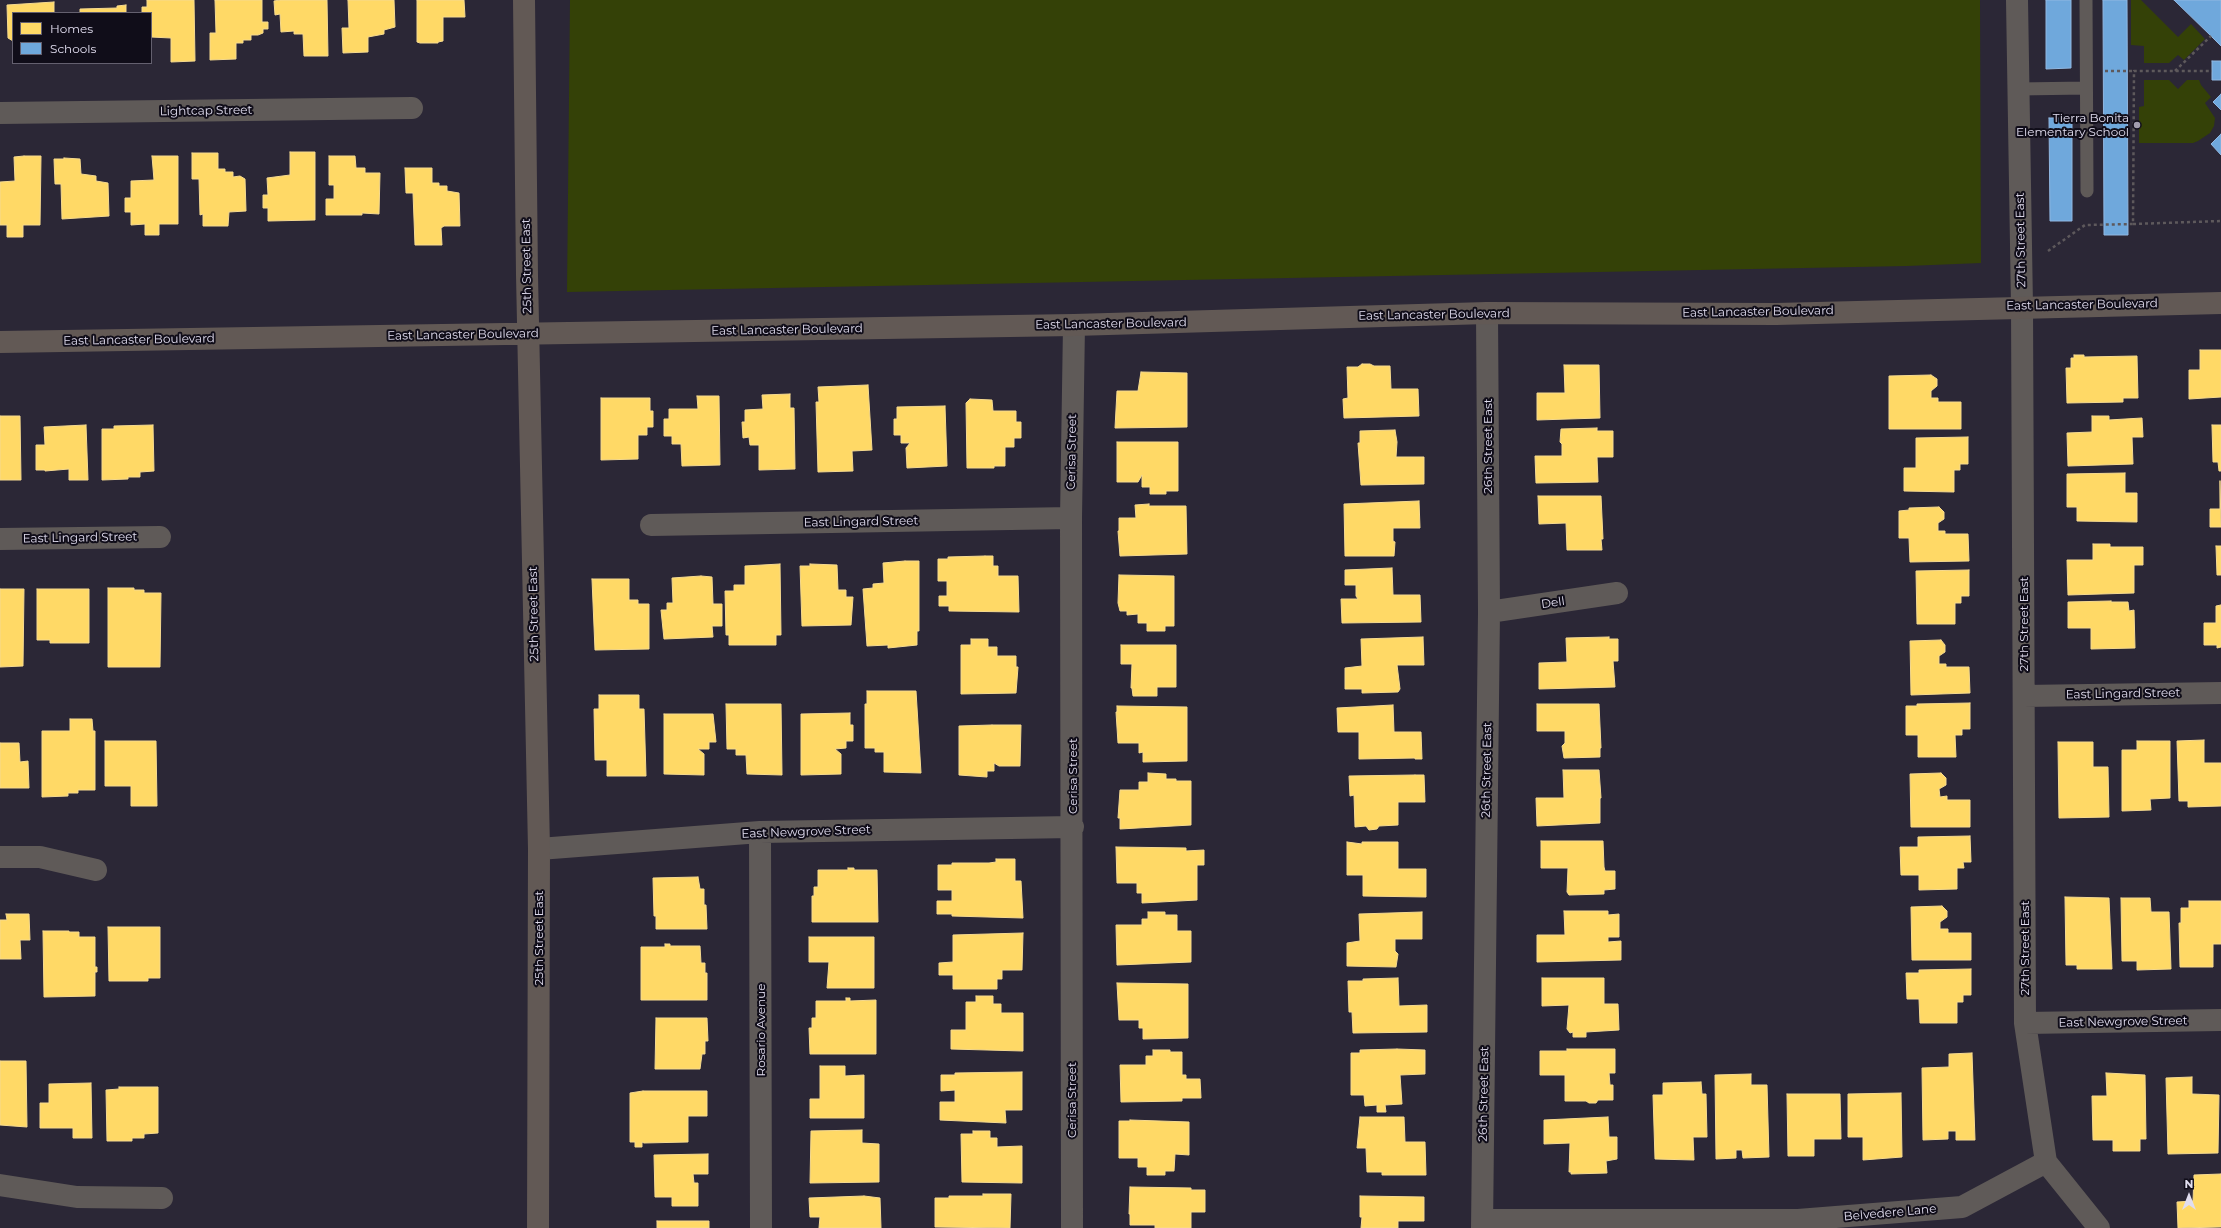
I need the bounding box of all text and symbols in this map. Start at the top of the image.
legend [12,12,152,64]
text: Homes [50,21,93,36]
text: Schools [50,41,96,56]
street label: Lightcap Street [160,103,252,119]
place label: Tierra Bonita Elementary School [2016,111,2129,139]
marker: Tierra Bonita Elementary School [2132,120,2142,130]
street label: 27th Street East [2013,192,2029,288]
street label: 25th Street East [519,218,535,314]
street label: East Lancaster Boulevard [2006,296,2158,314]
street label: East Lancaster Boulevard [1682,303,1834,321]
street label: East Lancaster Boulevard [1358,306,1510,324]
street label: East Lancaster Boulevard [1035,315,1187,333]
street label: East Lancaster Boulevard [711,321,863,339]
street label: East Lancaster Boulevard [387,326,539,344]
street label: East Lancaster Boulevard [63,331,215,349]
street label: 26th Street East [1481,398,1495,494]
street label: Cerisa Street [1064,414,1080,490]
street label: East Lingard Street [803,514,919,530]
street label: East Lingard Street [22,530,138,546]
street label: 25th Street East [526,566,542,662]
street label: 27th Street East [2017,577,2031,671]
street label: Dell [1540,594,1566,612]
street label: East Lingard Street [2065,686,2181,702]
street label: 26th Street East [1479,722,1495,818]
street label: Cerisa Street [1066,738,1080,814]
street label: East Newgrove Street [741,823,871,841]
street label: 25th Street East [532,891,546,985]
street label: 27th Street East [2018,901,2032,995]
street label: Rosario Avenue [754,983,768,1077]
street label: East Newgrove Street [2058,1014,2188,1030]
street label: 26th Street East [1476,1046,1492,1142]
street label: Cerisa Street [1065,1062,1079,1138]
north arrow [2169,1176,2209,1216]
text: N [2185,1177,2193,1191]
street label: Belvedere Lane [1843,1202,1937,1224]

